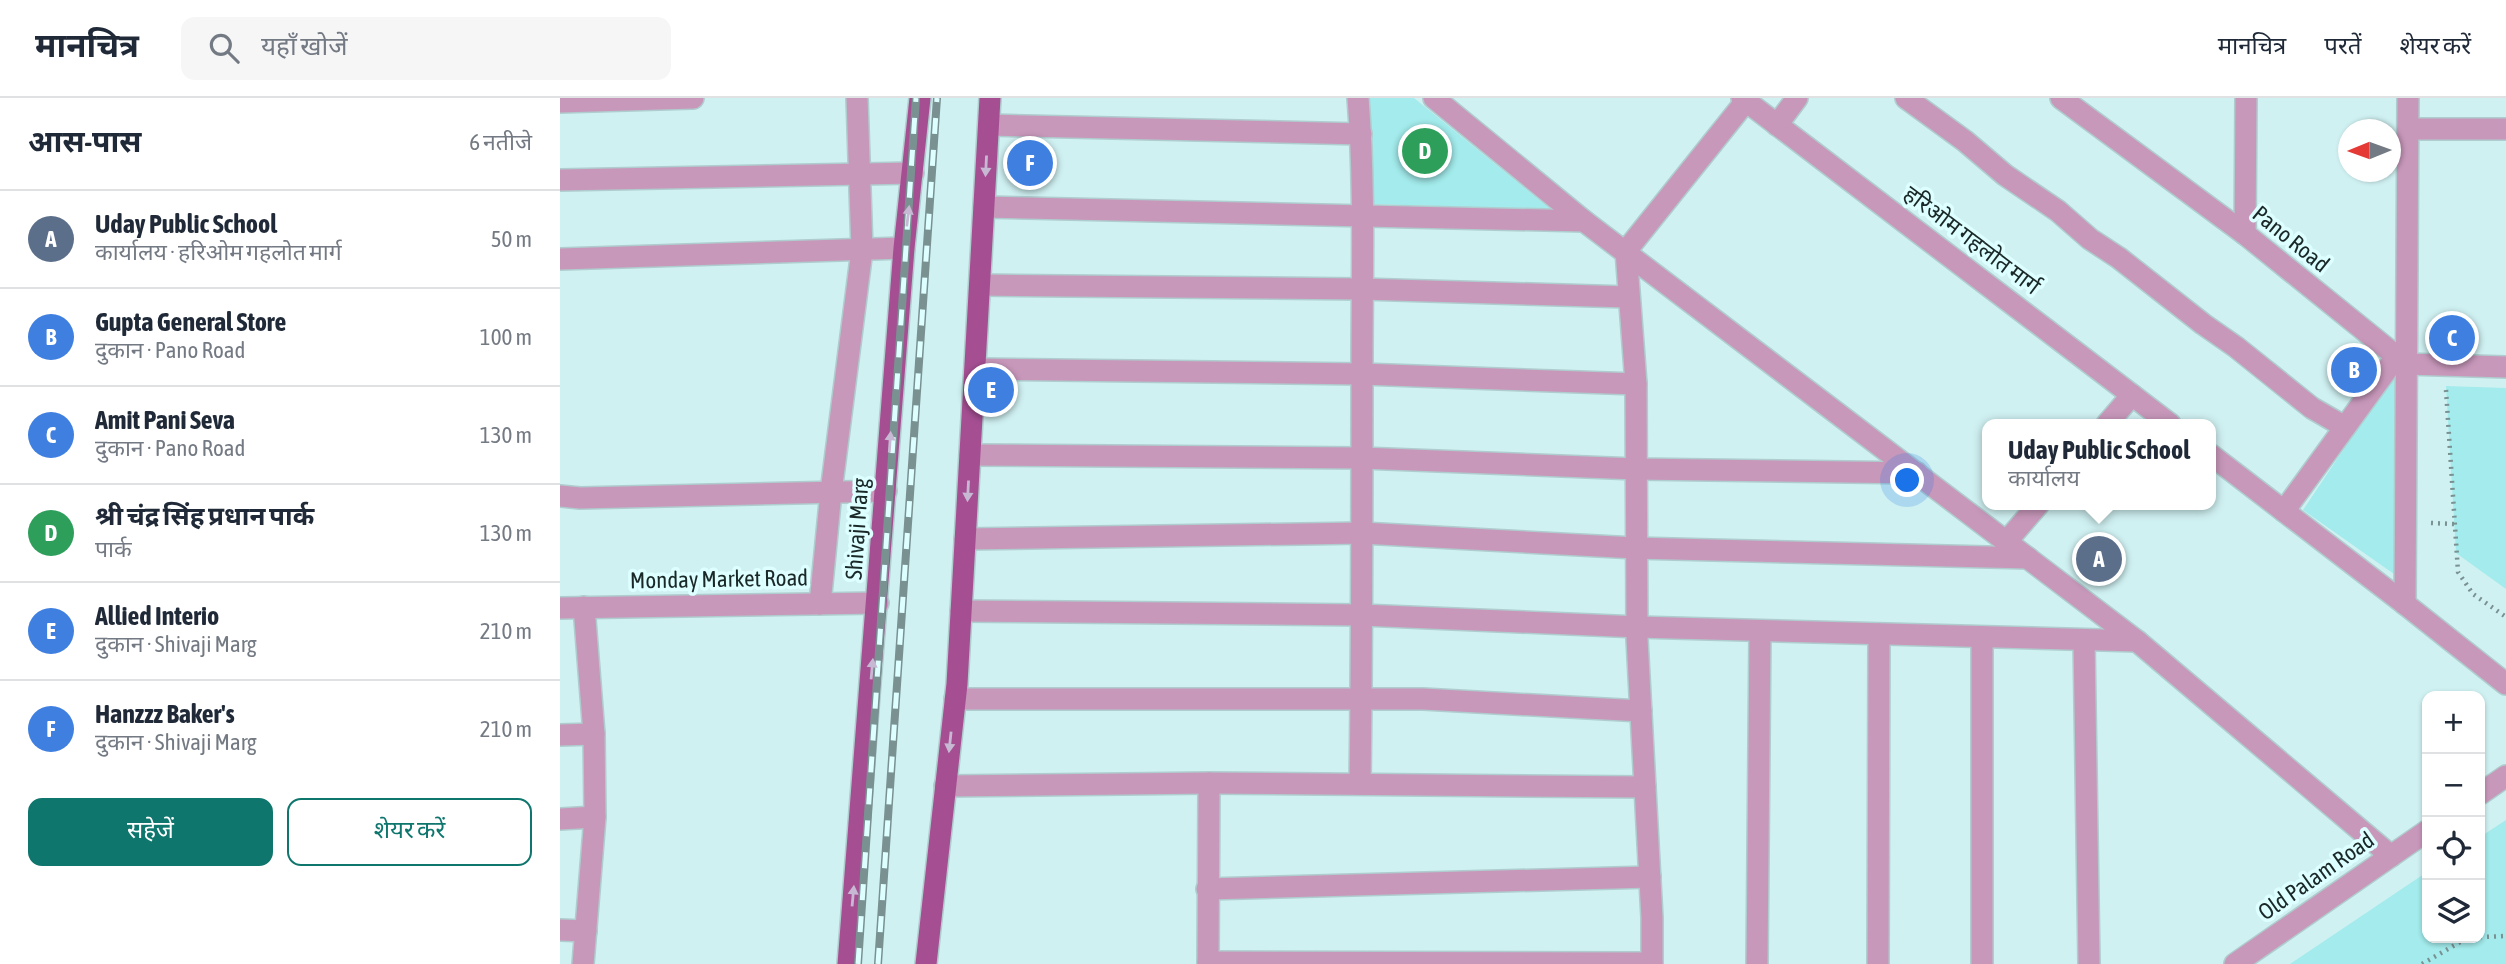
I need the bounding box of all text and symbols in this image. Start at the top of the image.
search box [181,17,671,80]
text: मानचित्र [35,26,139,64]
icon: search [205,29,243,67]
text: यहाँ खोजें [261,31,348,61]
text: मानचित्र [2218,32,2286,59]
text: परतें [2324,32,2361,59]
text: शेयर करें [2399,32,2471,59]
north arrow [2338,119,2401,182]
text: आस-पास [28,124,141,158]
pin: D [1402,125,1448,177]
text: 6 नतीजे [469,129,532,155]
pin: F [1007,137,1053,189]
one-way arrow [981,155,992,177]
street label: हरिओम गहलोत मार्ग [1899,180,2046,300]
street label: Pano Road [2248,200,2334,278]
one-way arrow [903,205,914,227]
text: Uday Public School [95,209,277,239]
text: A [45,226,57,252]
text: 50 m [491,226,532,252]
text: कार्यालय · हरिओम गहलोत मार्ग [95,239,342,265]
text: Gupta General Store [95,307,286,337]
pin: C [2429,312,2475,364]
text: B [46,324,56,350]
text: 100 m [480,324,532,350]
text: दुकान · Pano Road [95,337,245,363]
pin: B [2331,344,2377,396]
pin: E [968,364,1014,416]
text: Amit Pani Seva [95,405,235,435]
popup [1982,419,2216,510]
text: C [46,422,56,448]
text: 130 m [480,422,532,448]
one-way arrow [885,431,896,453]
text: दुकान · Pano Road [95,435,245,461]
text: Uday Public School [2008,435,2190,465]
your location [1890,463,1924,497]
text: कार्यालय [2008,465,2080,491]
street label: Shivaji Marg [840,477,874,581]
one-way arrow [962,480,973,502]
text: श्री चंद्र सिंह प्रधान पार्क [95,501,314,531]
text: D [45,520,57,546]
text: 130 m [480,520,532,546]
pin: A [2076,533,2122,585]
text: पार्क [95,536,132,562]
street label: Monday Market Road [630,564,808,594]
text: Allied Interio [95,601,219,631]
text: E [46,618,56,644]
text: 210 m [480,618,532,644]
text: दुकान · Shivaji Marg [95,631,257,657]
one-way arrow [867,658,878,680]
map controls [2422,691,2485,943]
button: + [2422,691,2485,754]
text: Hanzzz Baker's [95,699,235,729]
text: F [46,716,56,742]
text: 210 m [480,716,532,742]
text: दुकान · Shivaji Marg [95,729,257,755]
one-way arrow [945,732,956,754]
button: − [2422,754,2485,817]
button: सहेजें [28,798,273,866]
button: शेयर करें [287,798,532,866]
button: locate [2422,817,2485,880]
street label: Old Palam Road [2253,827,2379,925]
button: layers [2422,880,2485,943]
one-way arrow [848,885,859,907]

